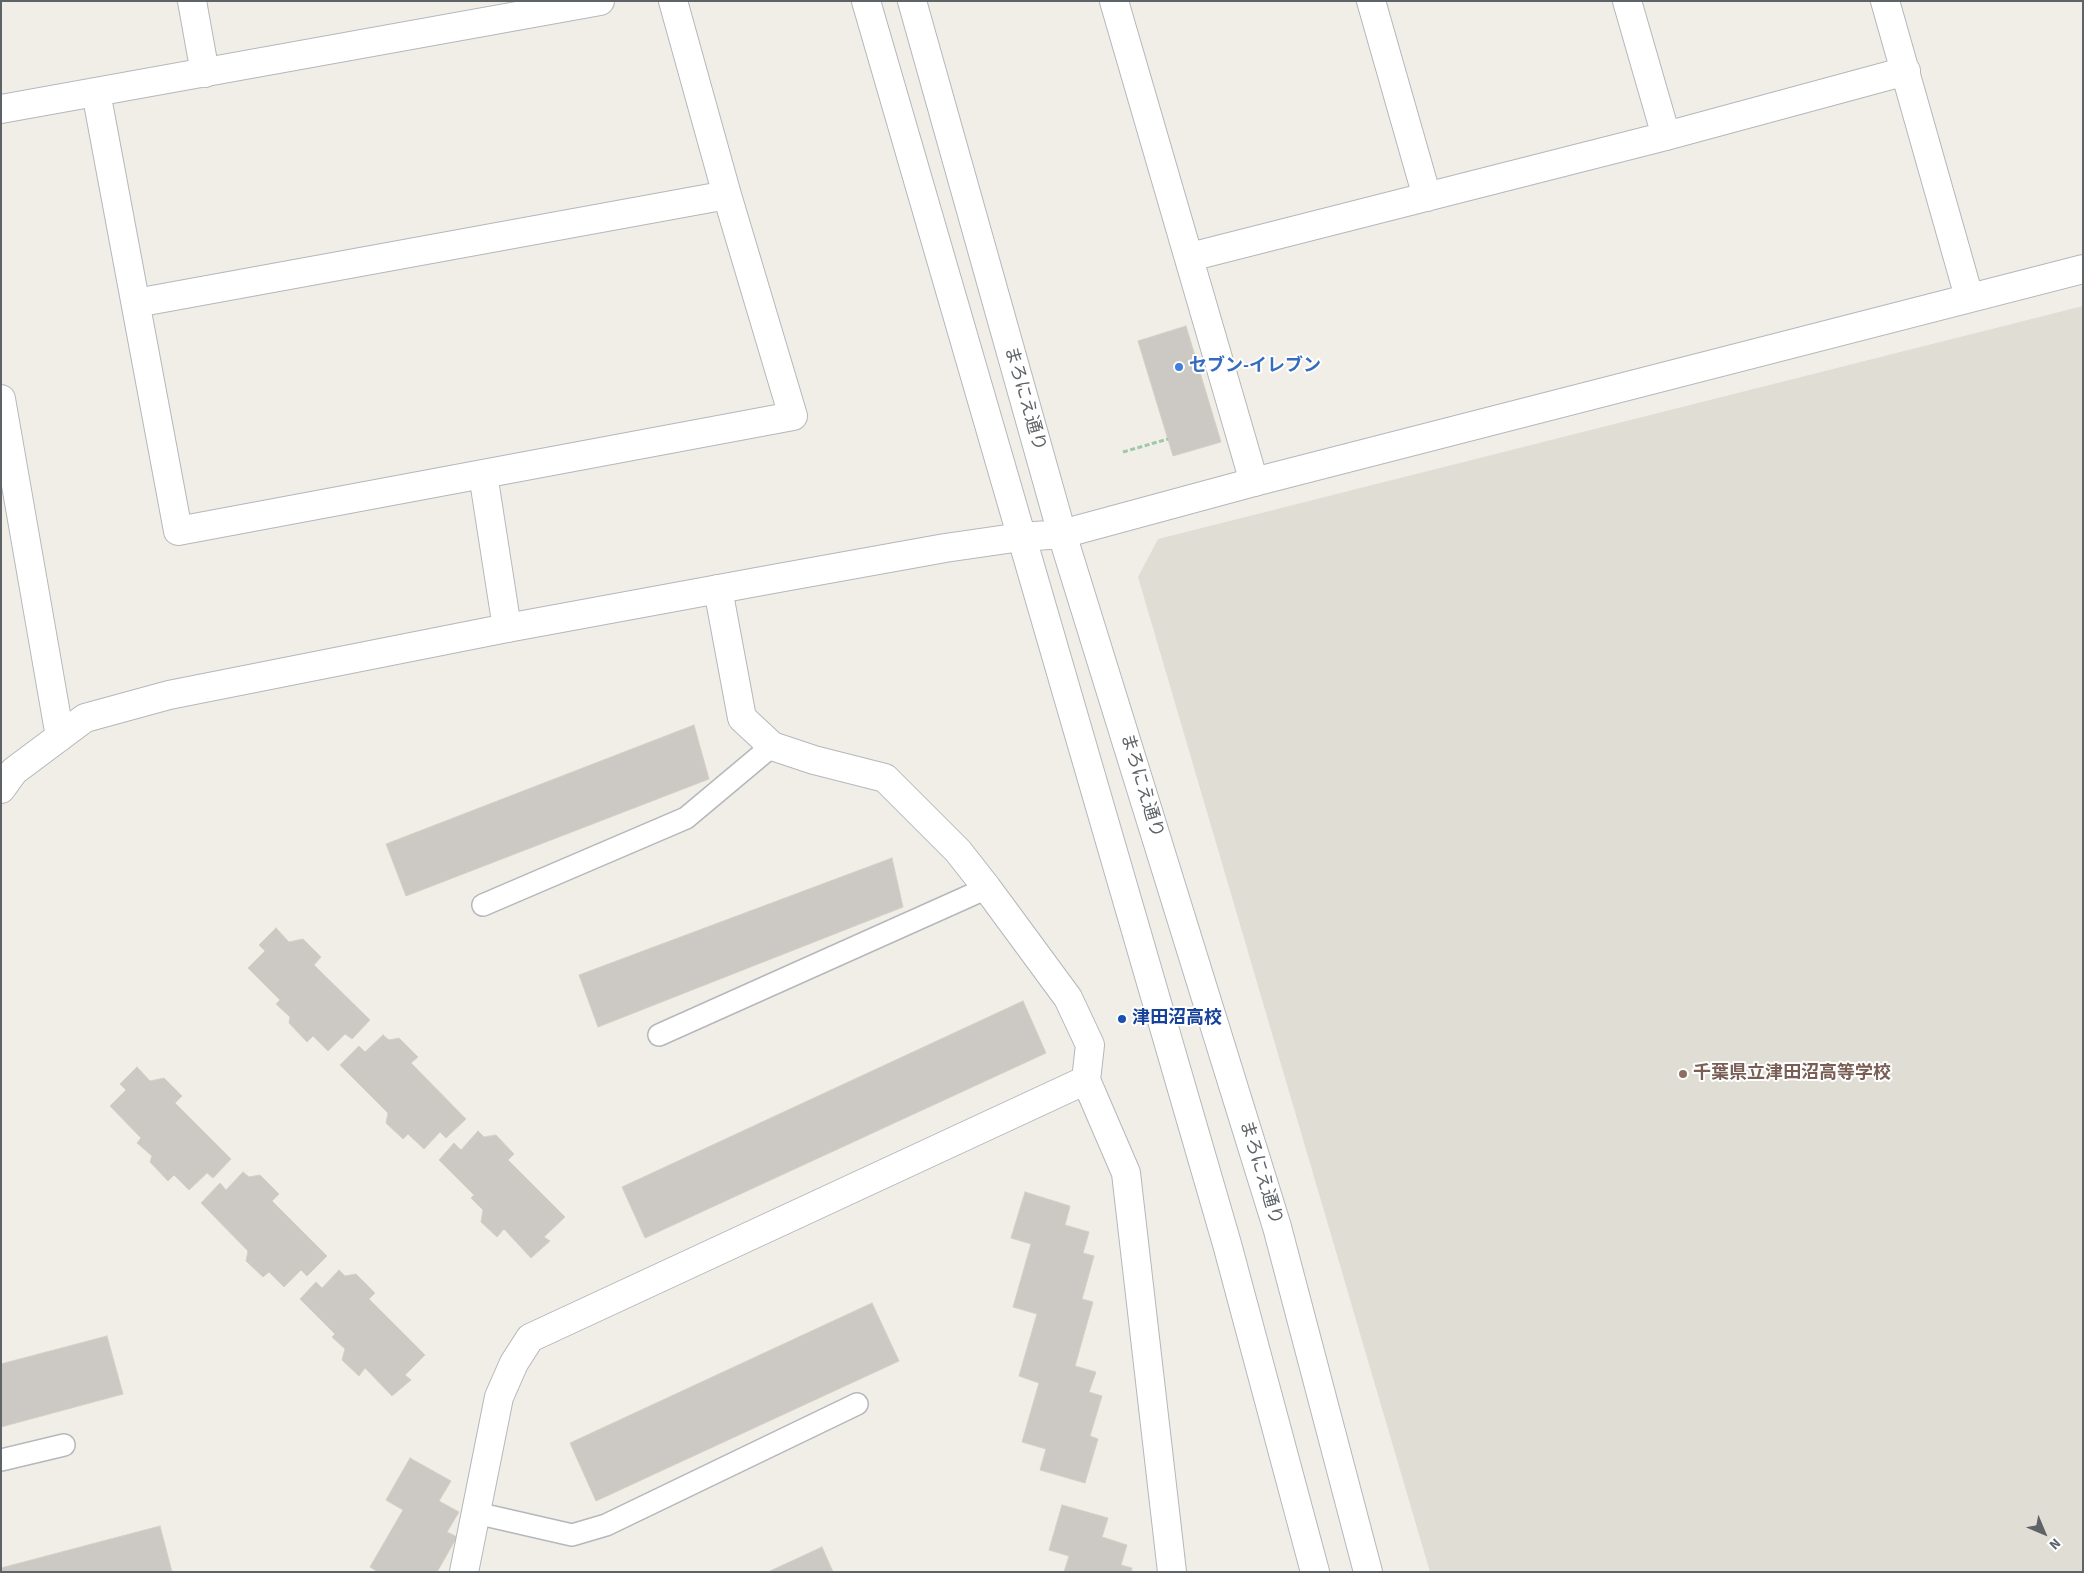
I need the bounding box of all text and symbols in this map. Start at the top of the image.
street label: まろにえ通り [999,344,1049,454]
place label: セブン-イレブン [1189,356,1321,378]
marker: セブン-イレブン [1173,361,1185,373]
street label: まろにえ通り [1115,731,1167,841]
place label: 津田沼高校 [1132,1008,1222,1030]
marker: 津田沼高校 [1116,1013,1128,1025]
place label: 千葉県立津田沼高等学校 [1693,1063,1891,1085]
marker: 千葉県立津田沼高等学校 [1677,1068,1689,1080]
street label: まろにえ通り [1234,1118,1286,1228]
north arrow [2019,1508,2069,1558]
text: N [2044,1533,2065,1554]

